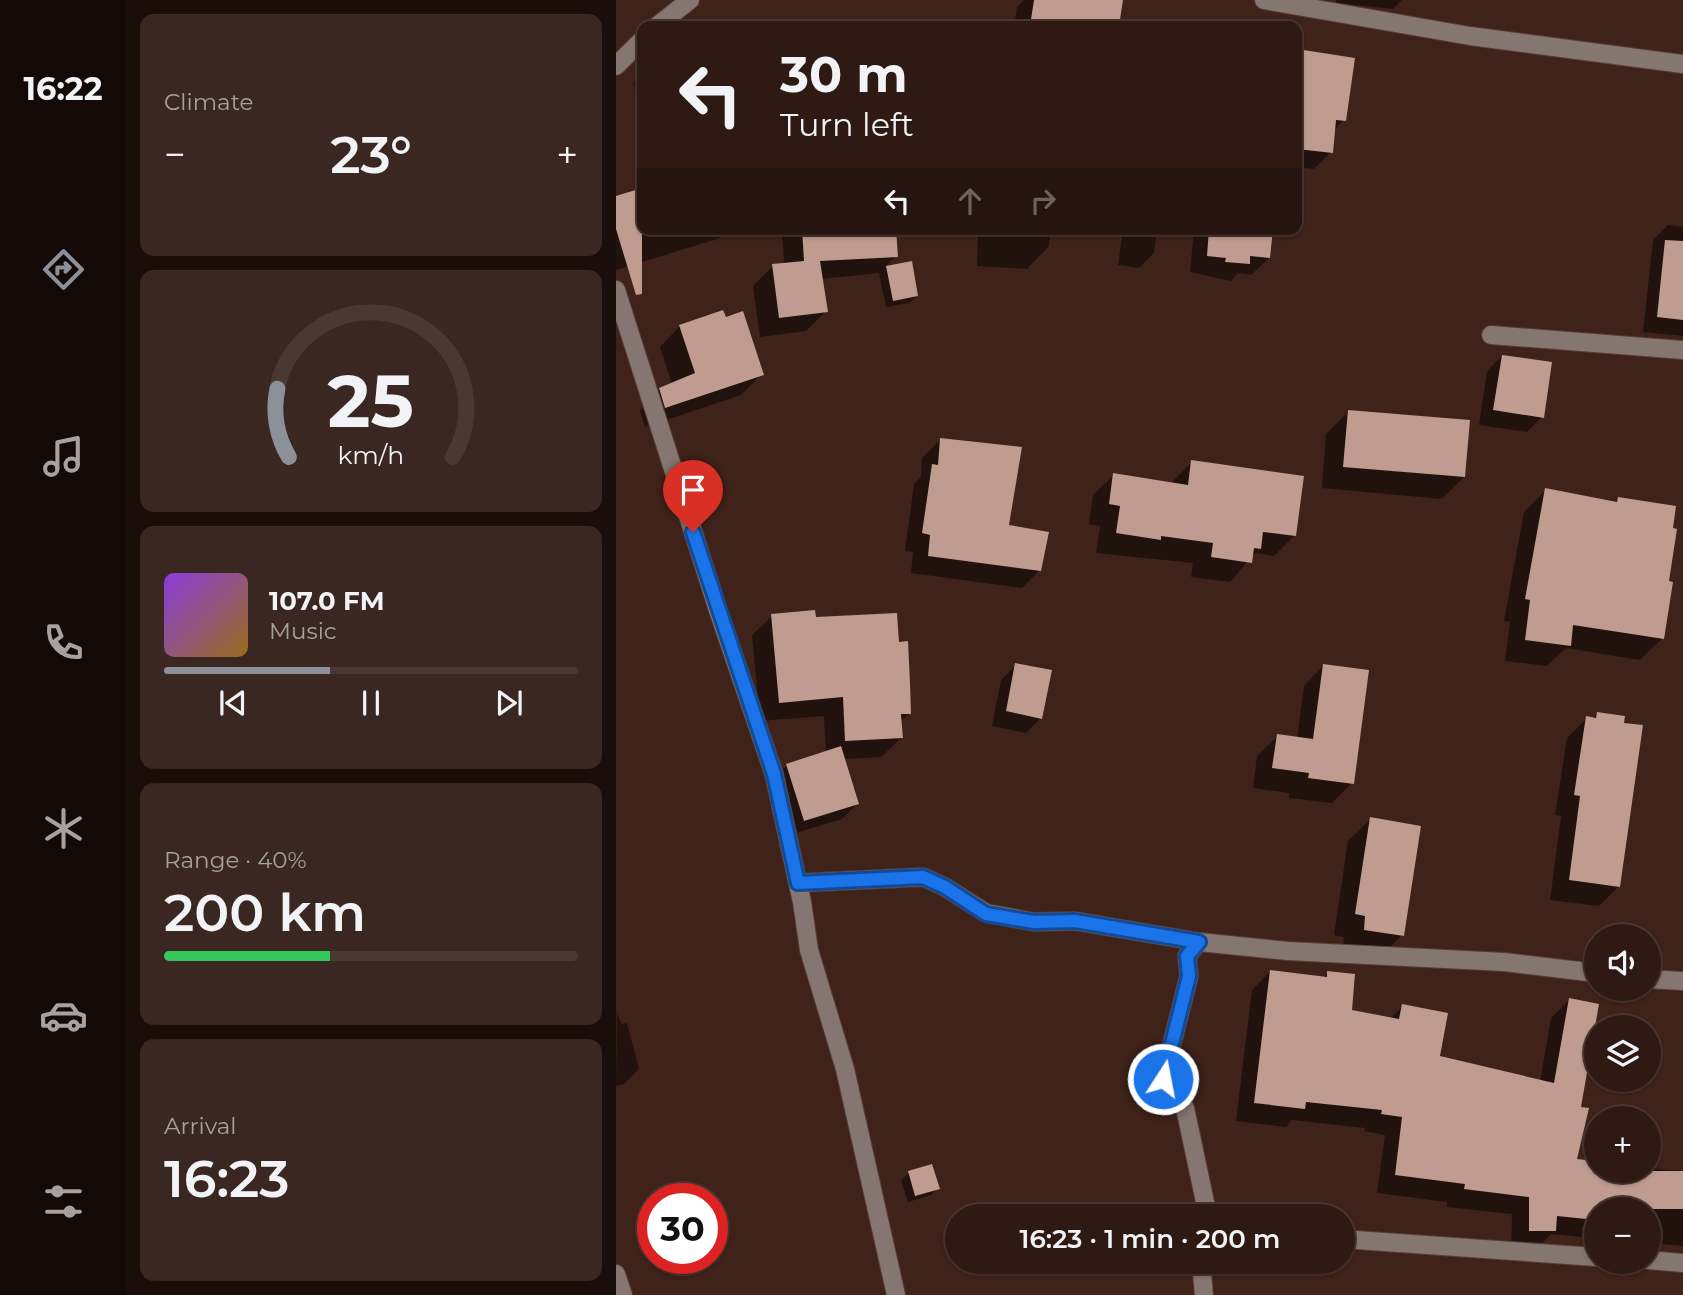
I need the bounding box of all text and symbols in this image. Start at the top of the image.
text: 30 m [780,45,908,104]
icon: left [665,49,756,140]
text: 16:22 [23,69,103,108]
text: Climate [164,88,253,116]
text: Turn left [780,105,914,144]
text: 23° [330,123,412,186]
text: − [164,131,186,178]
text: + [556,131,578,178]
icon: left [878,182,916,220]
icon: ahead [951,182,989,220]
icon: right [1024,182,1062,220]
icon: directions [39,245,88,294]
text: 25 [328,358,414,446]
icon: music [39,432,88,481]
text: km/h [338,440,404,470]
pin [663,460,723,532]
icon: arrive [674,471,712,509]
text: 107.0 FM [269,585,385,617]
text: Music [269,617,337,645]
icon: phone [39,618,88,667]
icon: previous [214,684,252,722]
icon: pause [352,684,390,722]
icon: next [490,684,528,722]
icon: climate [39,804,88,853]
text: Range · 40% [164,846,307,874]
text: 200 km [164,881,366,944]
map controls [1584,924,1661,1274]
button: sound [1584,924,1661,1001]
icon: car [39,991,88,1040]
button: layers [1584,1015,1661,1092]
position arrow [1126,1042,1200,1116]
button: + [1584,1106,1661,1183]
text: Arrival [164,1112,237,1140]
text: 16:23 [164,1147,290,1210]
icon: filters [39,1177,88,1226]
speed limit sign: 30 [637,1183,728,1274]
button: − [1584,1197,1661,1274]
text: 16:23 · 1 min · 200 m [1020,1223,1280,1255]

